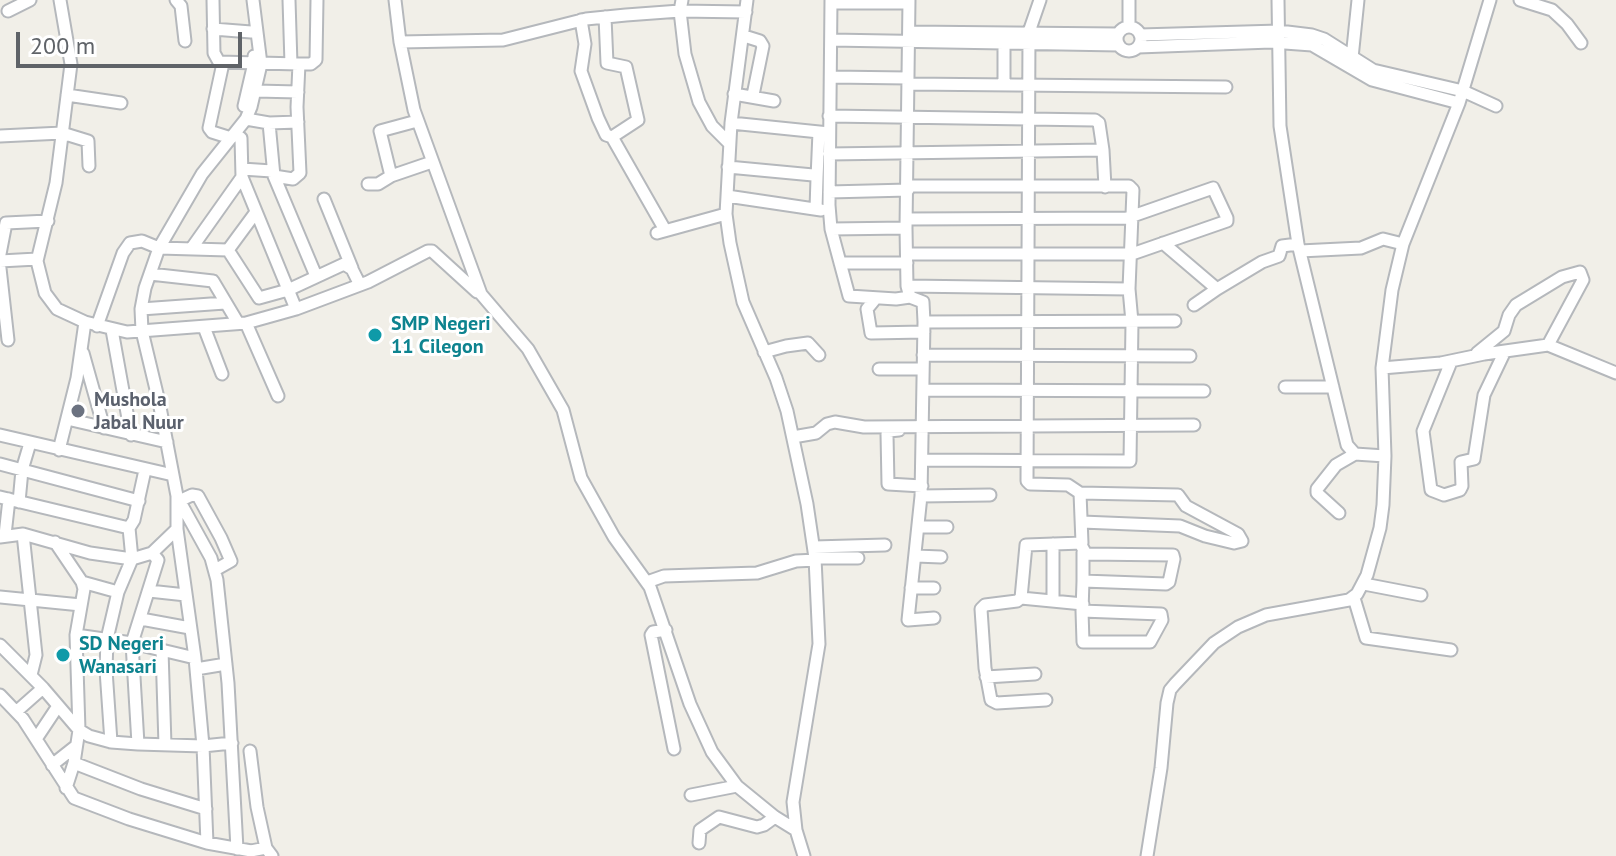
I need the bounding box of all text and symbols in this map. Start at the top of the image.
scale bar [20,16,246,66]
text: 200 m [30,30,95,61]
place label: SMP Negeri 11 Cilegon [391,312,491,359]
marker: SMP Negeri 11 Cilegon [366,326,384,344]
place label: Mushola Jabal Nuur [94,388,184,435]
marker: Mushola Jabal Nuur [69,402,87,420]
place label: SD Negeri Wanasari [79,632,164,679]
marker: SD Negeri Wanasari [54,646,72,664]

